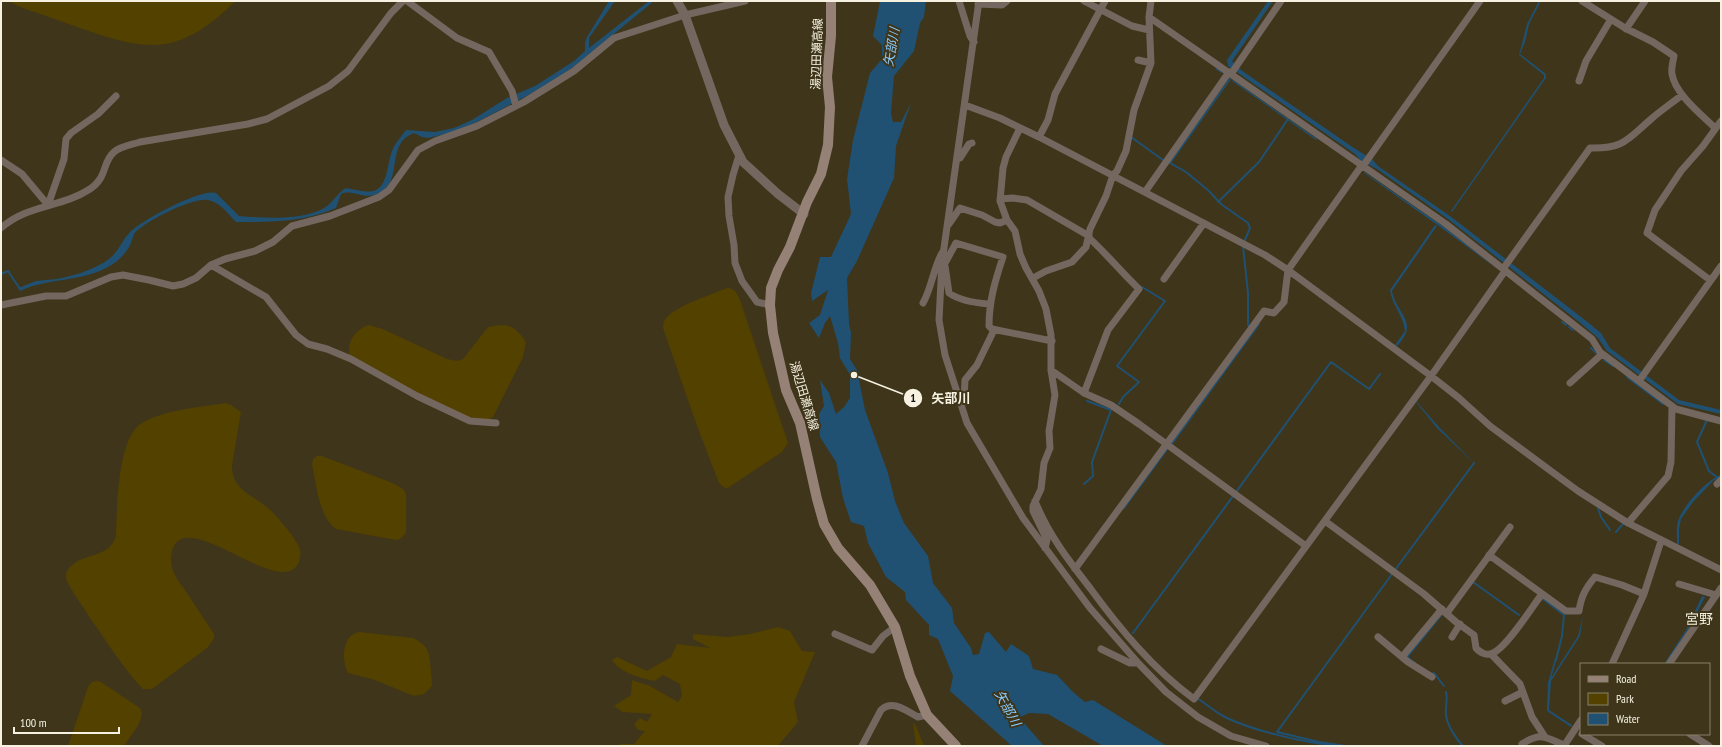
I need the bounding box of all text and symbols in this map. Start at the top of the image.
street label: 湯辺田瀬高線 [808,18,825,90]
water label: 矢部川 [880,24,904,68]
street label: 湯辺田瀬高線 [787,359,822,432]
callout: 矢部川 [903,386,978,411]
text: 1 [910,390,916,405]
text: 矢部川 [931,390,971,407]
district label: 宮野 [1685,610,1713,628]
legend [1580,663,1710,735]
text: Road [1616,671,1636,686]
water label: 矢部川 [991,687,1025,731]
text: Park [1616,691,1634,706]
scale bar [14,709,119,735]
text: Water [1616,711,1641,726]
text: 100 m [20,715,47,730]

